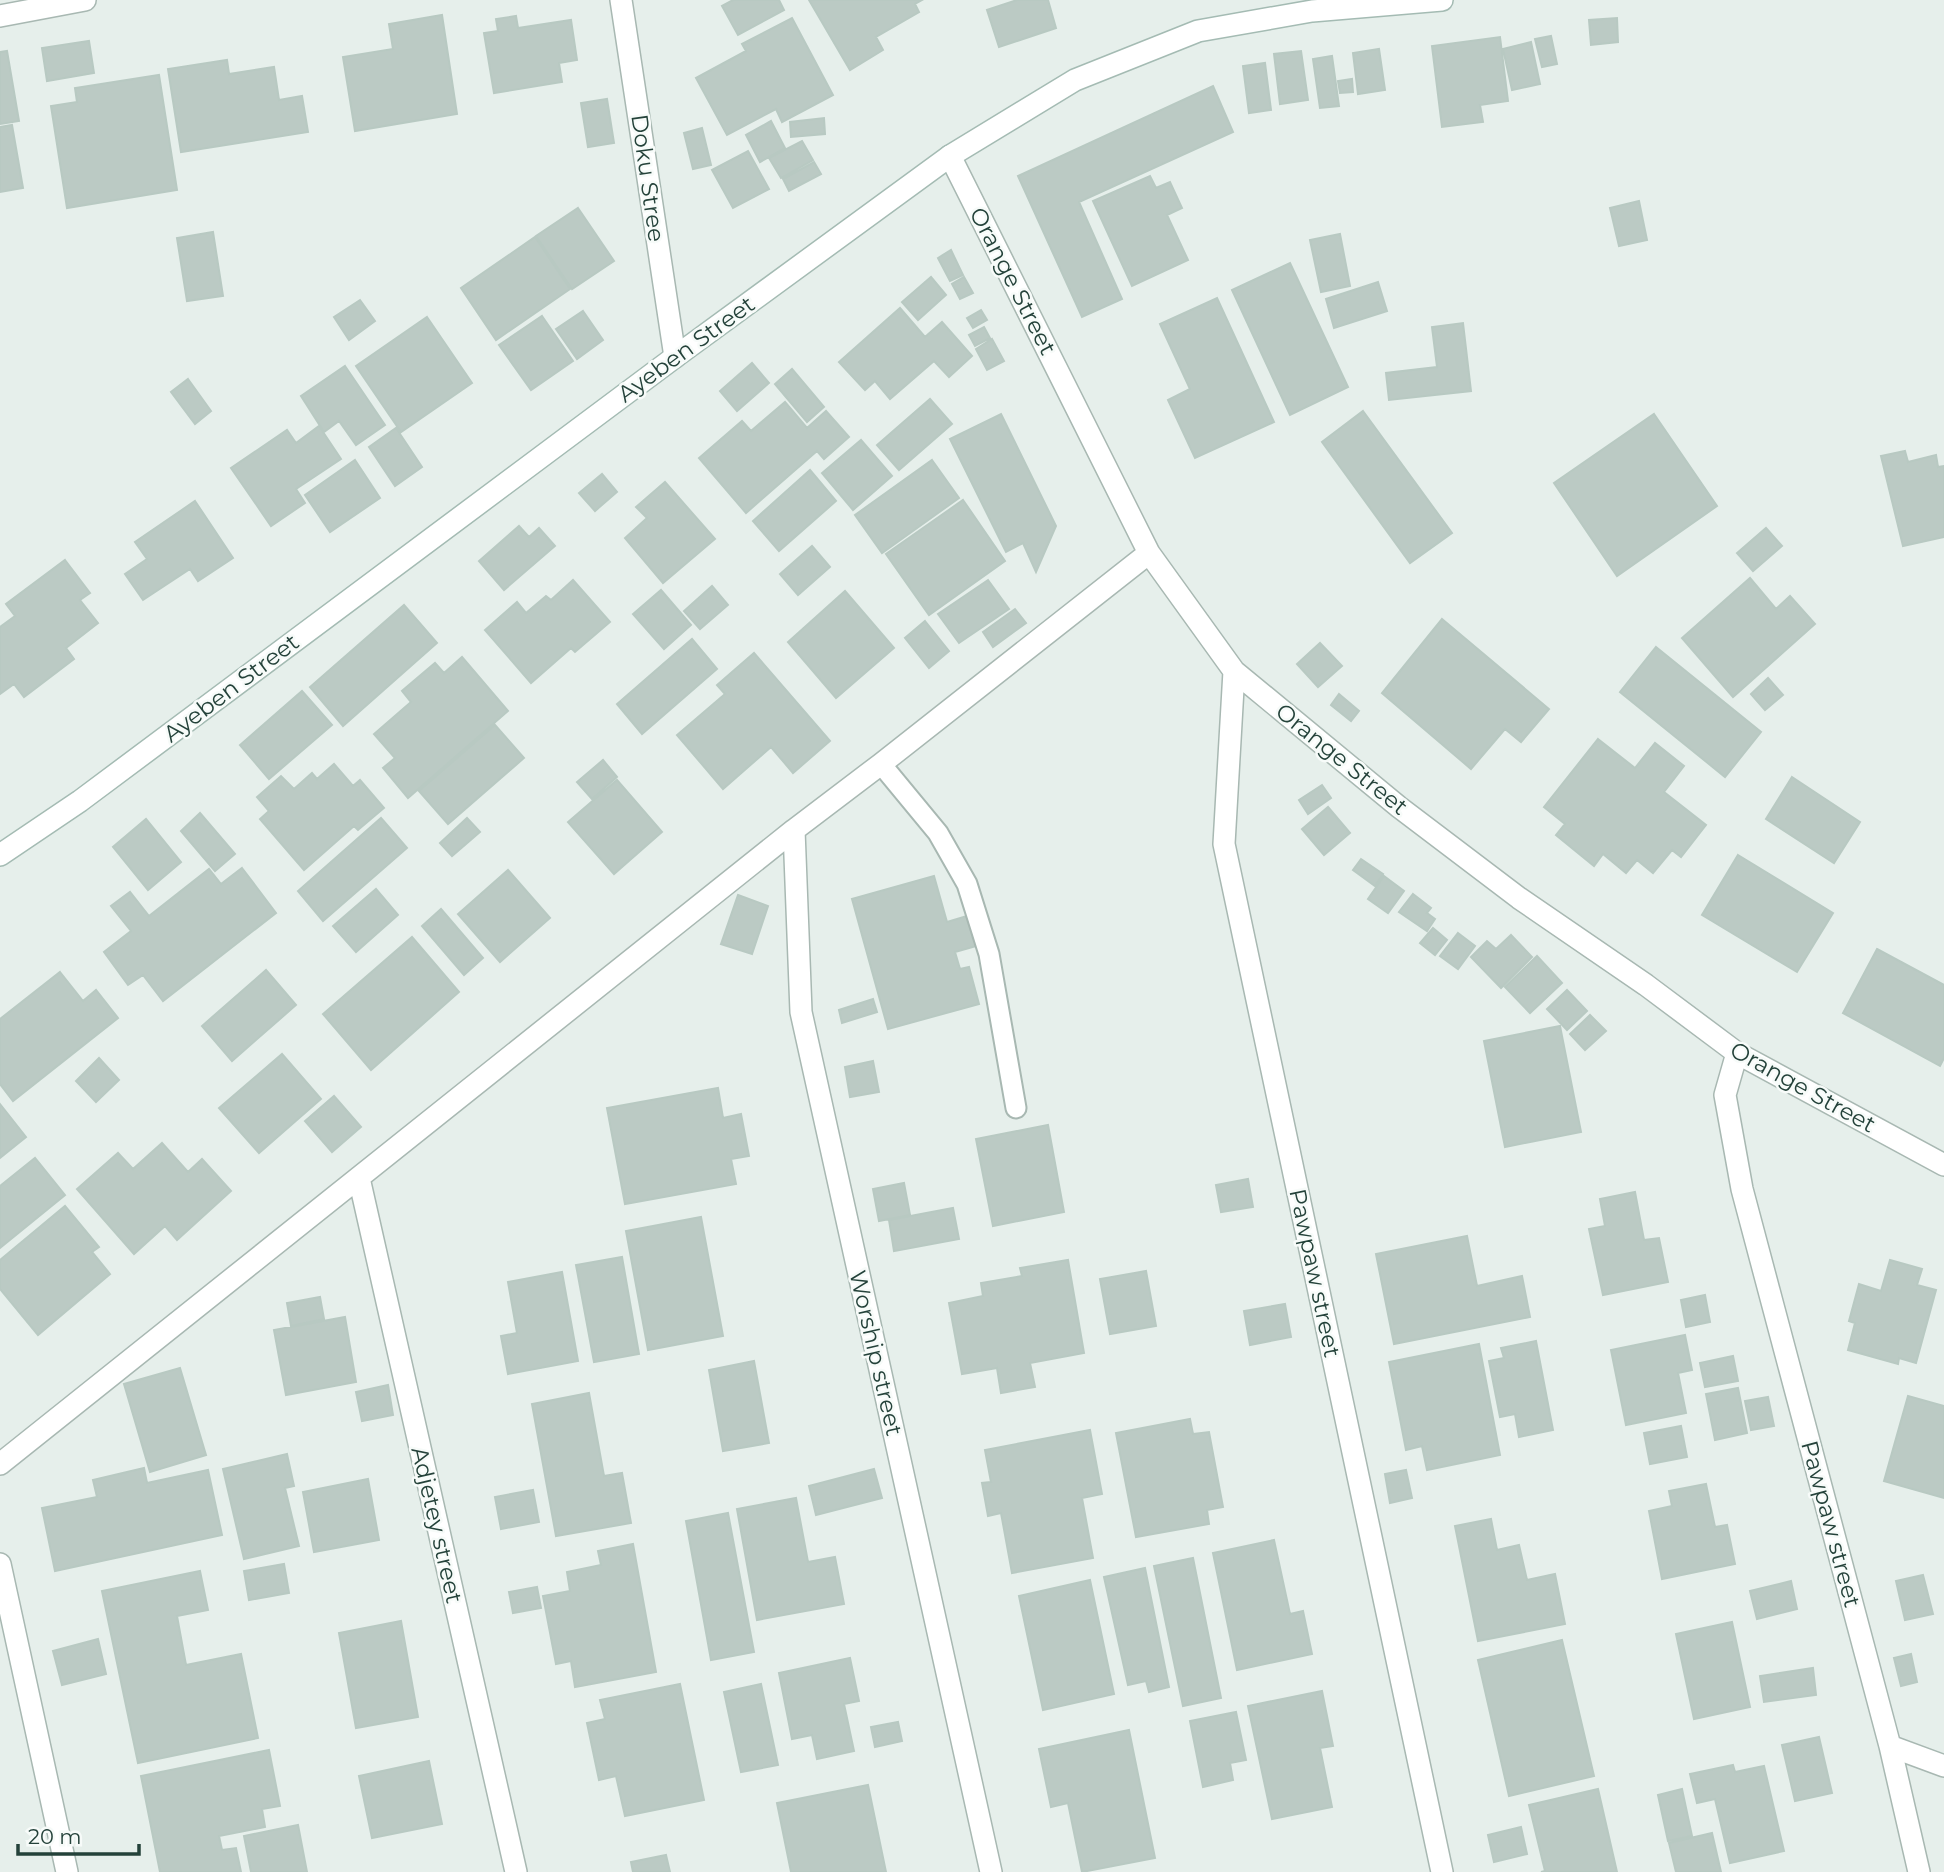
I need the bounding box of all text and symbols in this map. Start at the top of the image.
street label: Doku Stree [625,112,671,244]
street label: Orange Street [964,203,1062,359]
street label: Ayeben Street [612,290,760,408]
street label: Ayeben Street [158,628,304,748]
street label: Orange Street [1270,697,1414,821]
street label: Orange Street [1725,1036,1881,1138]
street label: Pawpaw street [1283,1186,1347,1360]
street label: Worship street [843,1267,909,1439]
street label: Pawpaw street [1795,1438,1867,1610]
street label: Adjetey street [405,1444,469,1606]
scale bar [18,1812,138,1856]
text: 20 m [28,1824,82,1849]

